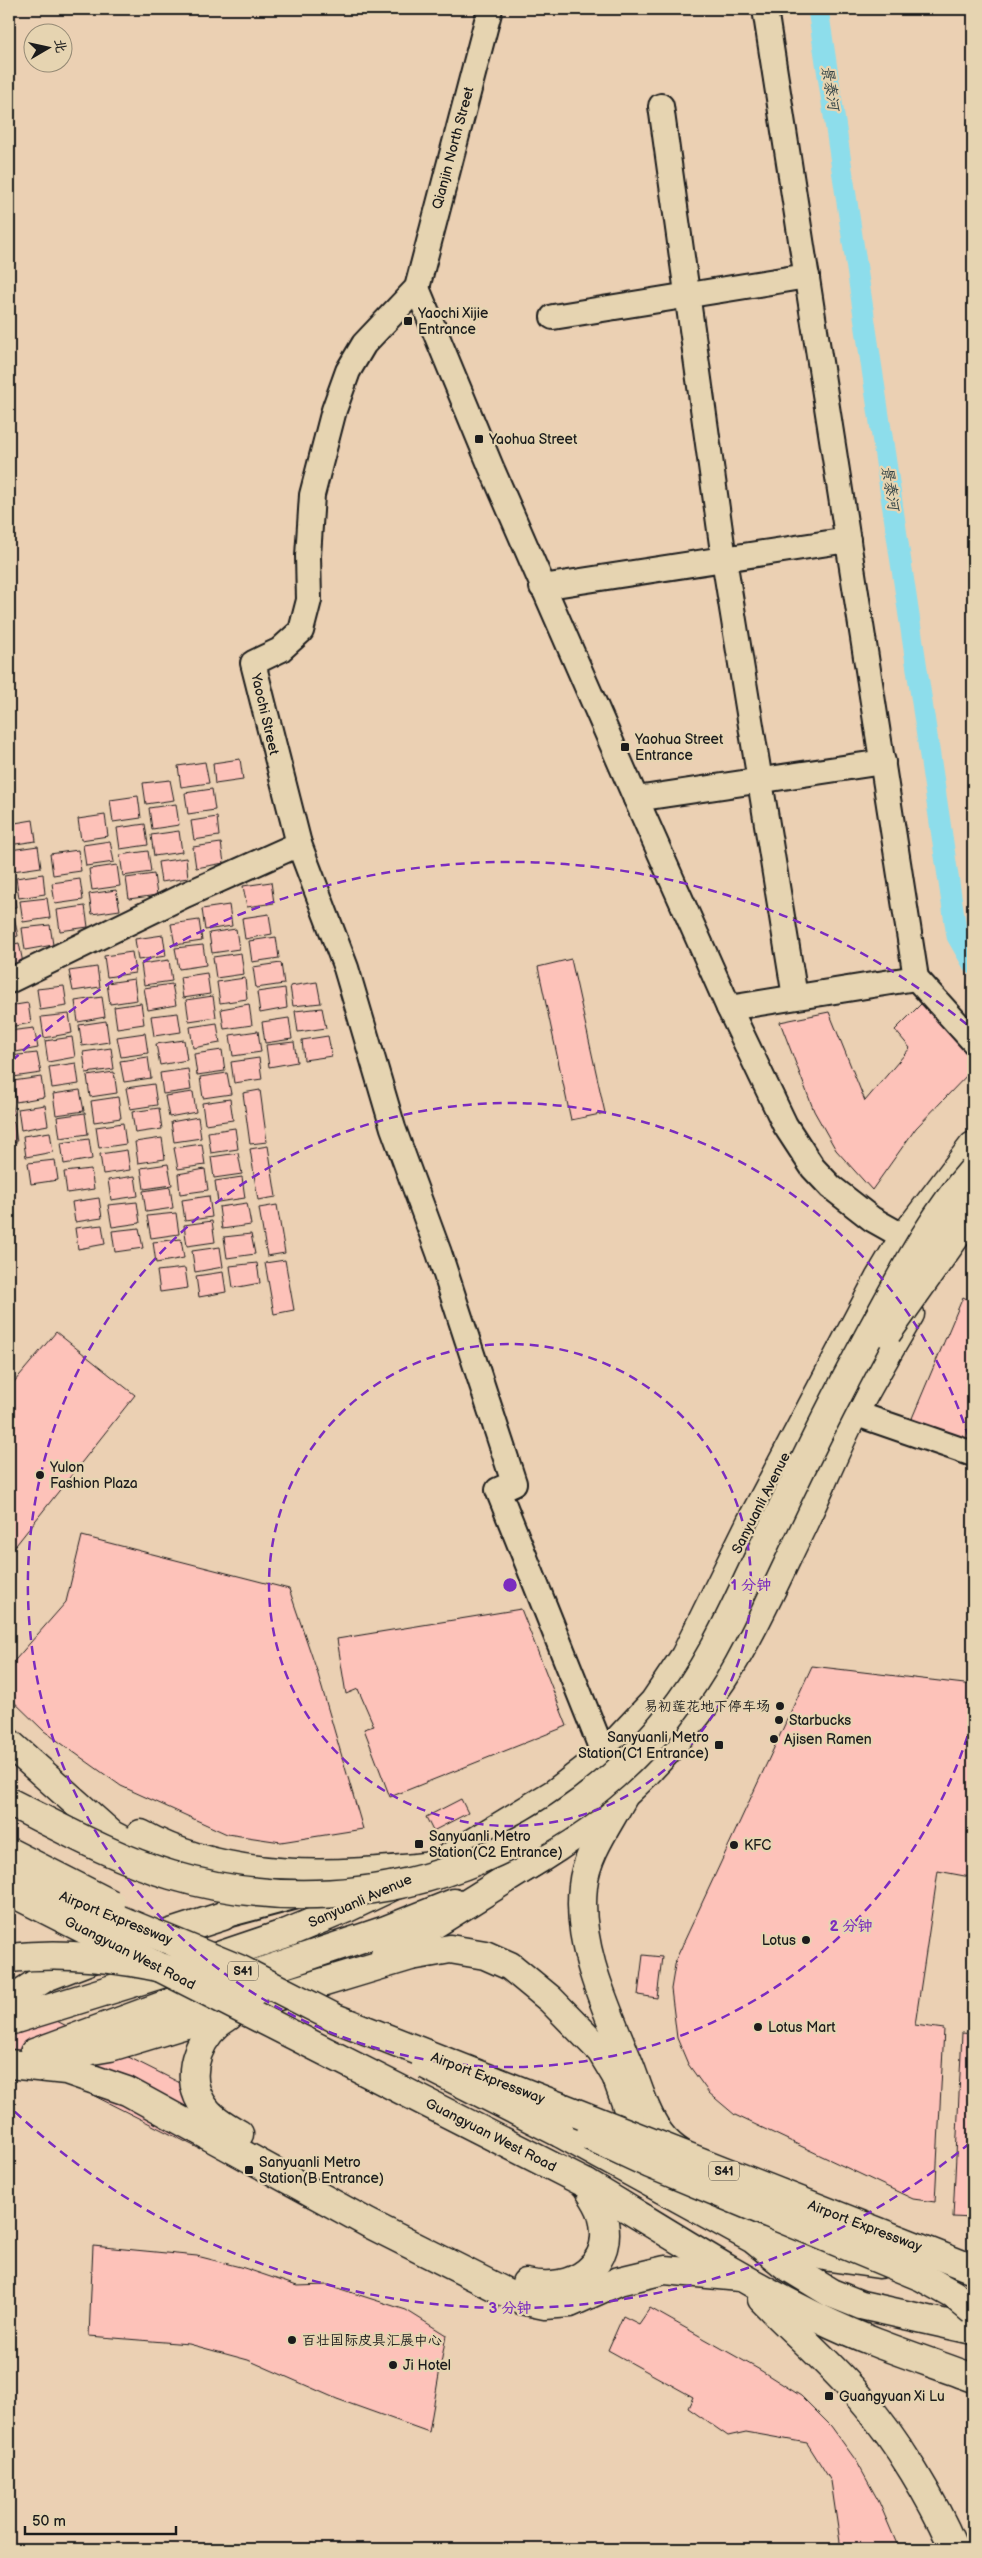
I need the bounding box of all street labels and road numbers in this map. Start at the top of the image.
street label: Qianjin North Street [428,84,478,211]
street label: Yaochi Street [247,671,283,757]
street label: Sanyuanli Avenue [728,1450,794,1556]
street label: Sanyuanli Avenue [306,1871,414,1931]
street label: Airport Expressway [57,1888,176,1949]
street label: Guangyuan West Road [62,1913,198,1993]
road number: S41 [228,1962,258,1980]
street label: Airport Expressway [429,2048,548,2108]
street label: Guangyuan West Road [423,2095,559,2175]
road number: S41 [709,2162,739,2180]
street label: Airport Expressway [806,2196,925,2256]

